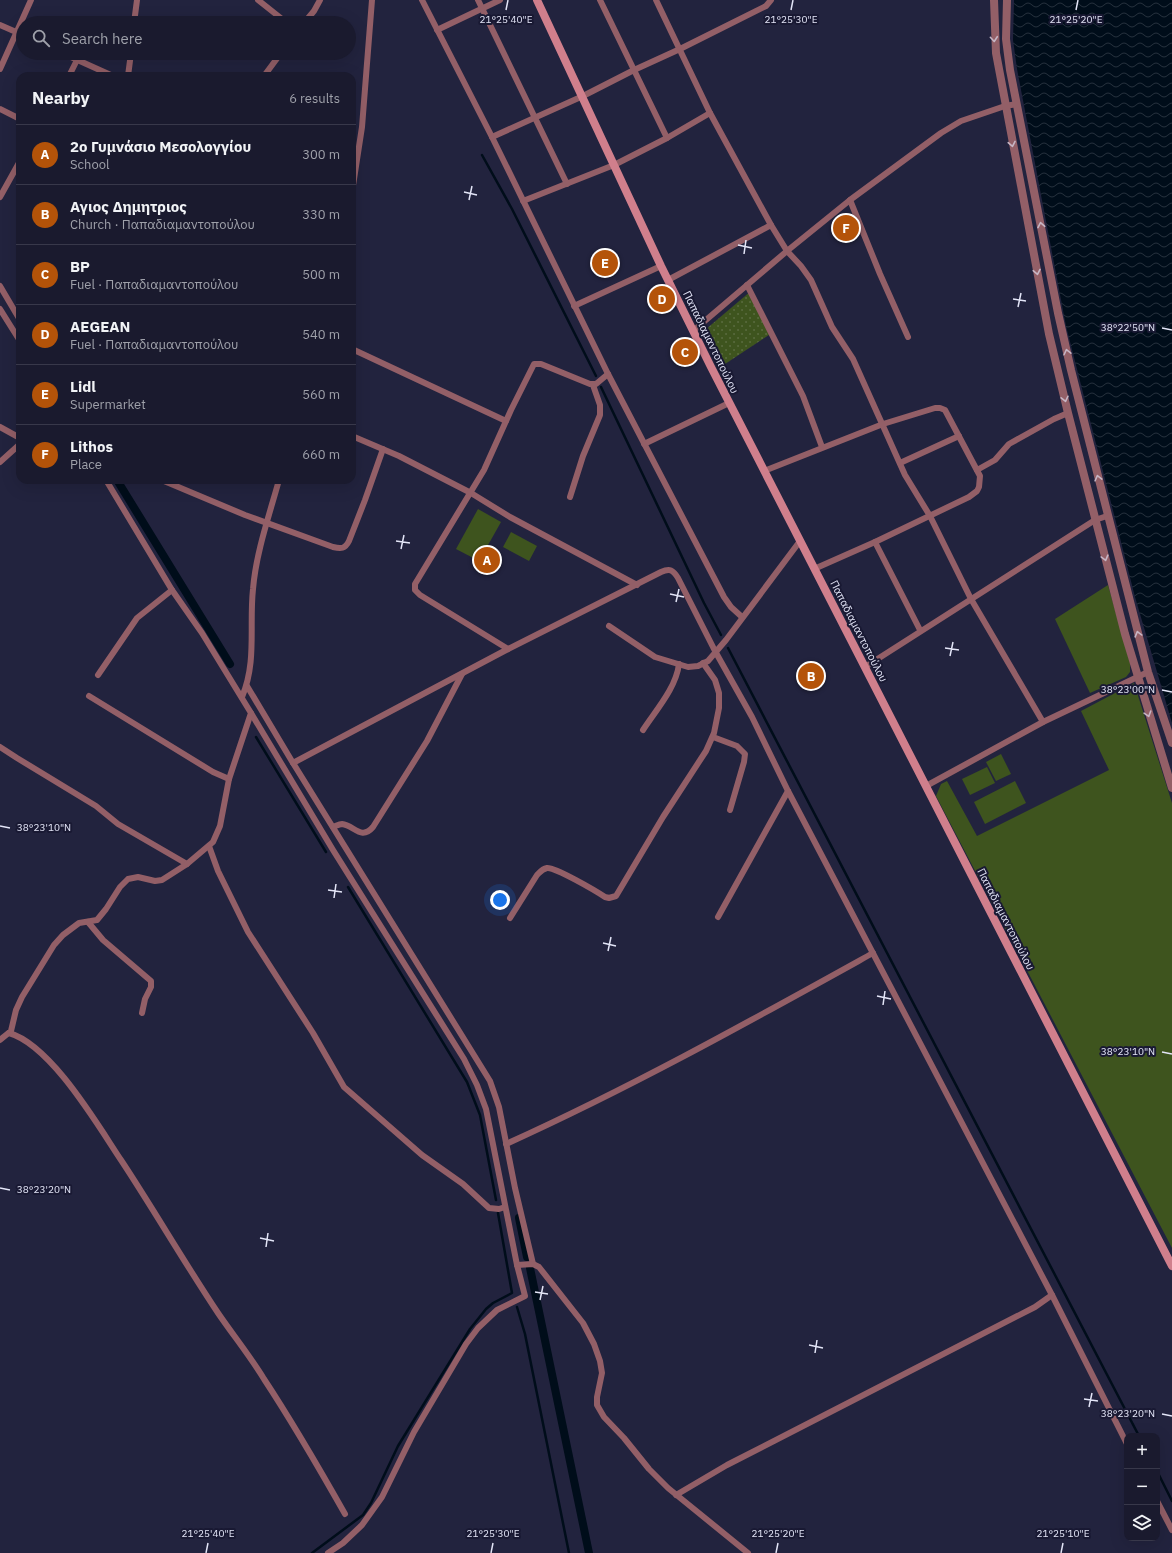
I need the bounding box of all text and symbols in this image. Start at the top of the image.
text: 21°25'40"E [479,13,533,26]
text: 21°25'30"E [764,13,818,26]
text: 21°25'20"E [1049,13,1103,26]
search box [16,16,356,60]
icon: search [30,27,52,49]
text: Search here [62,29,142,48]
one-way arrow [990,36,999,42]
text: Nearby [32,87,90,109]
text: 6 results [289,90,340,107]
text: 2ο Γυμνάσιο Μεσολογγίου [70,137,251,156]
one-way arrow [1007,141,1016,147]
text: A [41,146,49,163]
text: 300 m [302,146,340,163]
text: School [70,156,110,173]
text: Αγιος Δημητριος [70,197,187,216]
text: B [41,206,49,223]
text: 330 m [302,206,340,223]
pin: F [833,213,859,243]
text: Church · Παπαδιαμαντοπούλου [70,216,255,233]
one-way arrow [1037,222,1046,228]
pin: E [592,248,618,278]
text: BP [70,257,90,276]
text: C [41,266,49,283]
text: 500 m [302,266,340,283]
one-way arrow [1032,269,1040,275]
text: Fuel · Παπαδιαμαντοπούλου [70,276,238,293]
pin: D [649,284,675,314]
street label: Παπαδιαμαντοπούλου [680,288,742,396]
text: AEGEAN [70,317,130,336]
text: 38°22'50"N [1101,321,1155,334]
text: D [40,326,50,343]
text: 540 m [302,326,340,343]
text: Fuel · Παπαδιαμαντοπούλου [70,336,238,353]
pin: C [672,337,698,367]
one-way arrow [1063,349,1072,356]
text: Lidl [70,377,96,396]
text: E [41,386,49,403]
text: 560 m [302,386,340,403]
one-way arrow [1060,395,1068,402]
text: Supermarket [70,396,146,413]
text: Lithos [70,437,113,456]
text: F [41,446,49,463]
text: 660 m [302,446,340,463]
text: Place [70,456,102,473]
one-way arrow [1094,475,1103,482]
pin: A [474,545,500,575]
one-way arrow [1100,554,1109,561]
street label: Παπαδιαμαντοπούλου [827,578,891,684]
one-way arrow [1134,631,1143,638]
pin: B [798,661,824,691]
text: 38°23'00"N [1101,683,1155,696]
one-way arrow [1143,710,1152,717]
text: 38°23'10"N [17,821,71,834]
street label: Παπαδιαμαντοπούλου [974,866,1038,972]
your location [490,890,510,910]
text: 38°23'10"N [1101,1045,1155,1058]
text: 38°23'20"N [17,1183,71,1196]
text: 38°23'20"N [1101,1407,1155,1420]
map controls [1124,1433,1160,1541]
button: + [1124,1433,1160,1469]
button: − [1124,1469,1160,1505]
button: layers [1124,1505,1160,1541]
text: 21°25'40"E [181,1527,235,1540]
text: 21°25'30"E [466,1527,520,1540]
text: 21°25'20"E [751,1527,805,1540]
text: 21°25'10"E [1036,1527,1090,1540]

